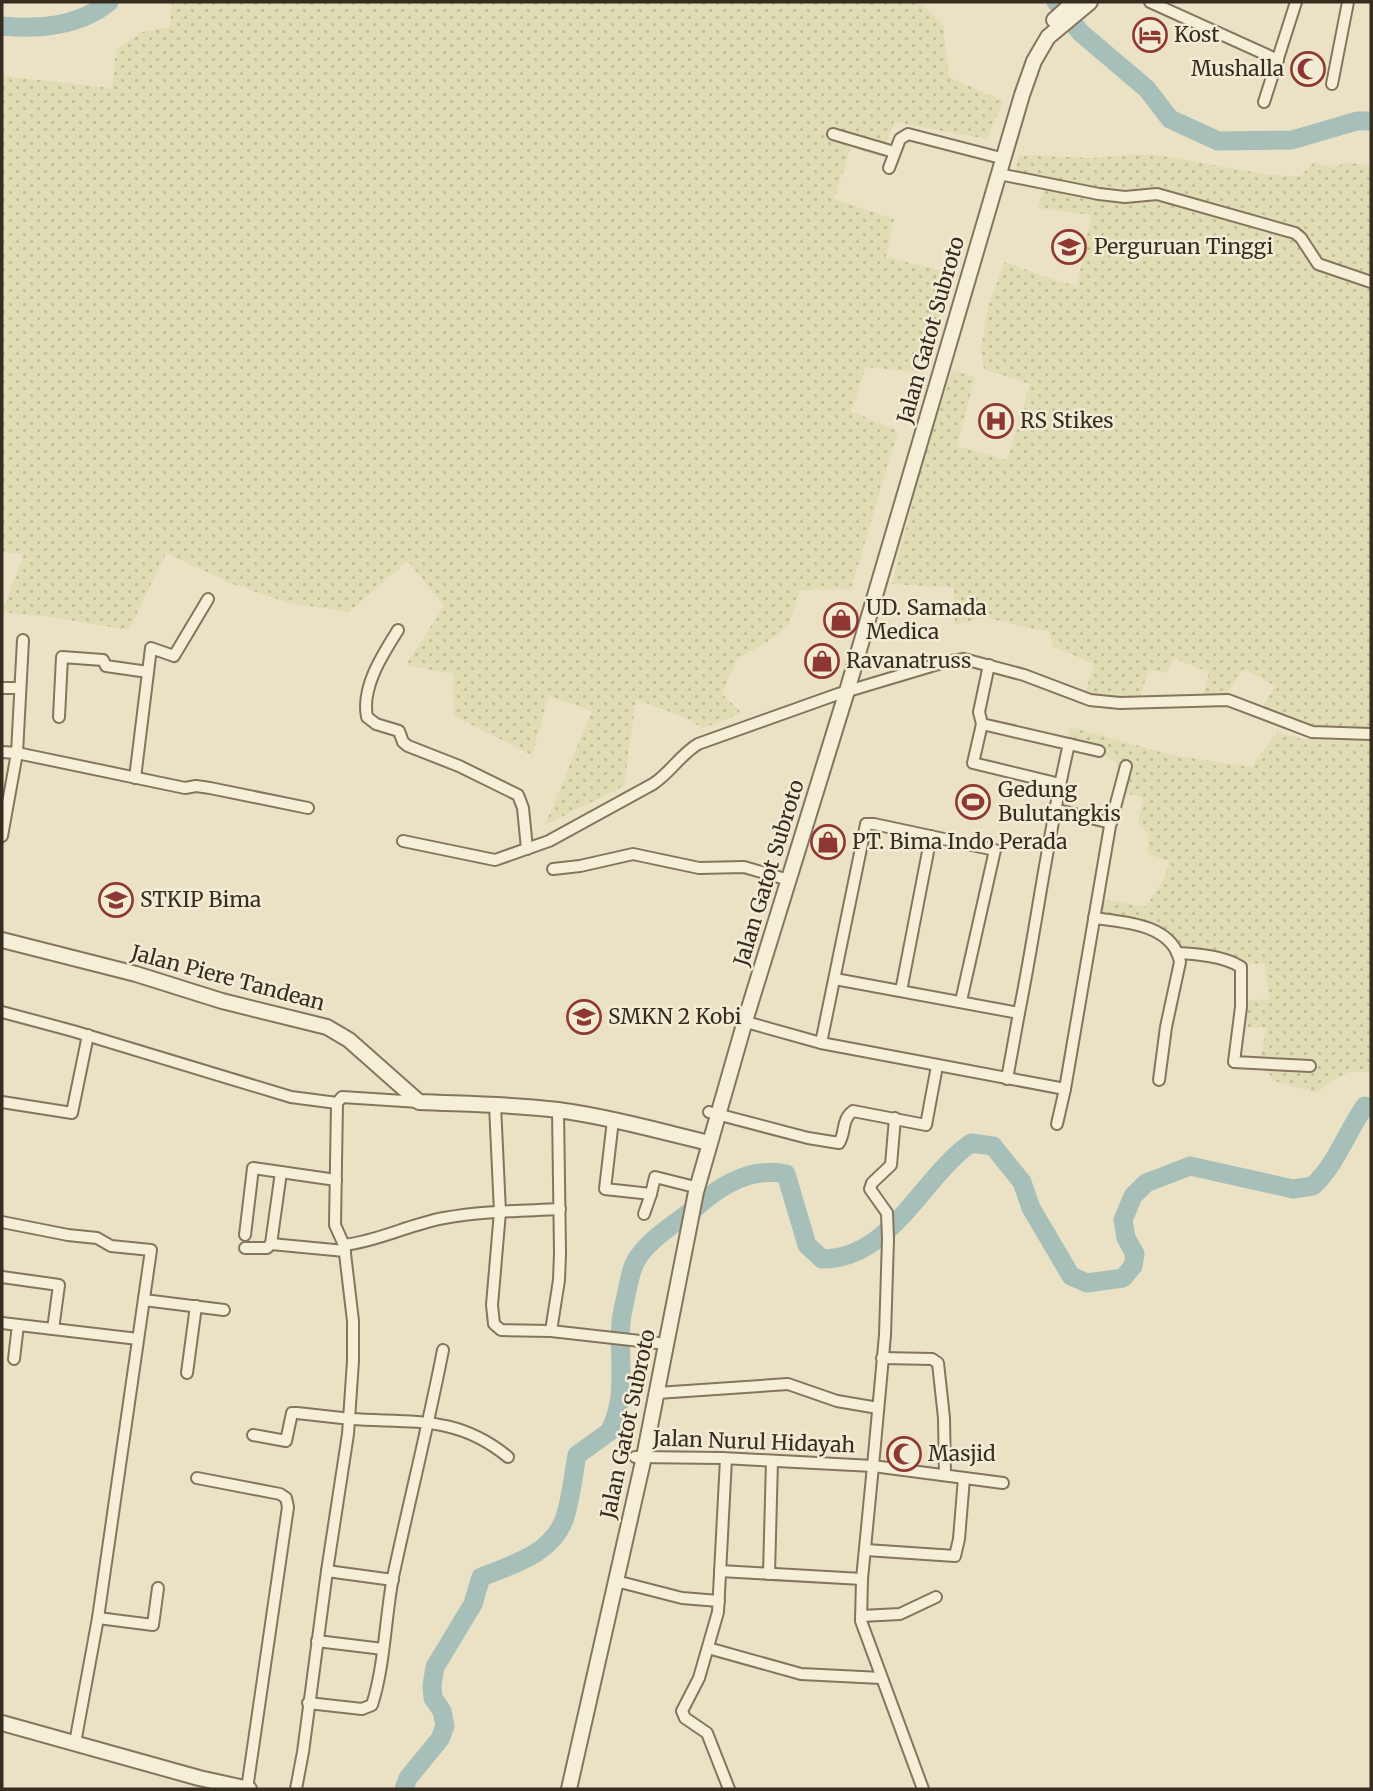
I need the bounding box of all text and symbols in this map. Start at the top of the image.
hotel icon: Kost [1131,16,1169,54]
place label: Kost [1174,21,1219,48]
mosque icon: Mushalla [1289,50,1327,88]
place label: Mushalla [1191,55,1284,82]
school or university icon: Perguruan Tinggi [1050,228,1088,266]
street label: Jalan Gatot Subroto [891,233,970,427]
place label: Perguruan Tinggi [1094,233,1274,260]
hospital icon: RS Stikes [977,402,1015,440]
place label: RS Stikes [1020,407,1114,434]
place label: UD. Samada Medica [866,594,987,645]
shop icon: UD. Samada Medica [822,601,860,639]
shop icon: Ravanatruss [803,642,841,680]
place label: Ravanatruss [846,647,971,674]
street label: Jalan Gatot Subroto [727,776,810,970]
place label: Gedung Bulutangkis [998,776,1121,827]
sports icon: Gedung Bulutangkis [954,783,992,821]
shop icon: PT. Bima Indo Perada [809,823,847,861]
place label: PT. Bima Indo Perada [852,828,1067,855]
school or university icon: STKIP Bima [97,881,135,919]
place label: STKIP Bima [140,886,261,913]
street label: Jalan Piere Tandean [127,938,328,1016]
school or university icon: SMKN 2 Kobi [565,998,603,1036]
place label: SMKN 2 Kobi [608,1003,742,1030]
street label: Jalan Gatot Subroto [594,1327,661,1522]
street label: Jalan Nurul Hidayah [651,1424,856,1459]
mosque icon: Masjid [885,1435,923,1473]
place label: Masjid [928,1440,996,1467]

